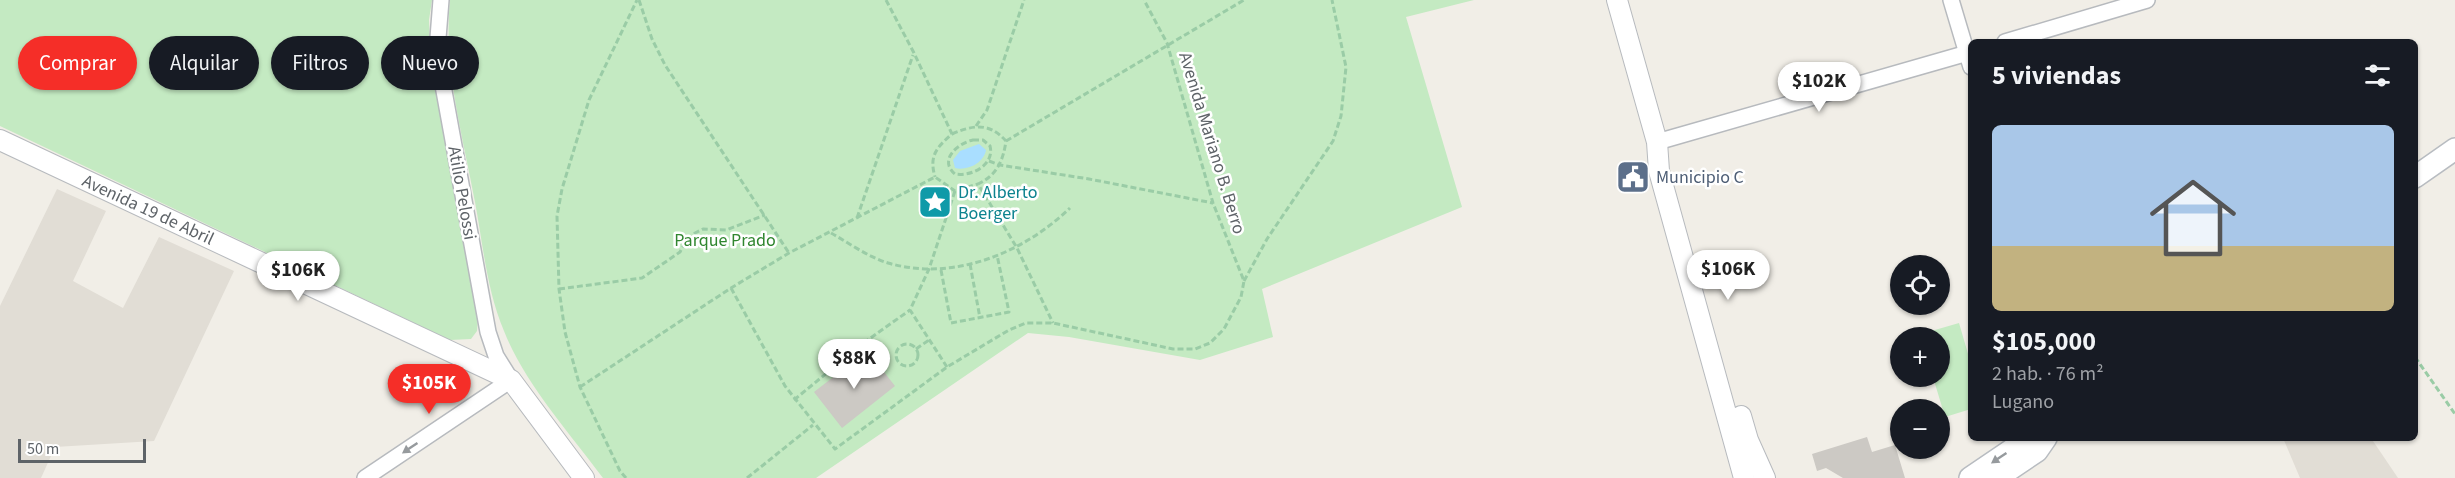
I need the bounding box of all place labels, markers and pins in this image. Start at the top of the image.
pin: $102K [1777,62,1861,113]
public building icon: Municipio C [1615,159,1651,195]
place label: Municipio C [1656,165,1744,190]
place label: Dr. Alberto Boerger [958,180,1037,226]
place icon: Dr. Alberto Boerger [917,184,953,220]
pin: $106K [1686,250,1770,301]
pin: $106K [256,251,340,302]
pin: $88K [818,339,890,390]
pin: $105K [387,364,471,415]

